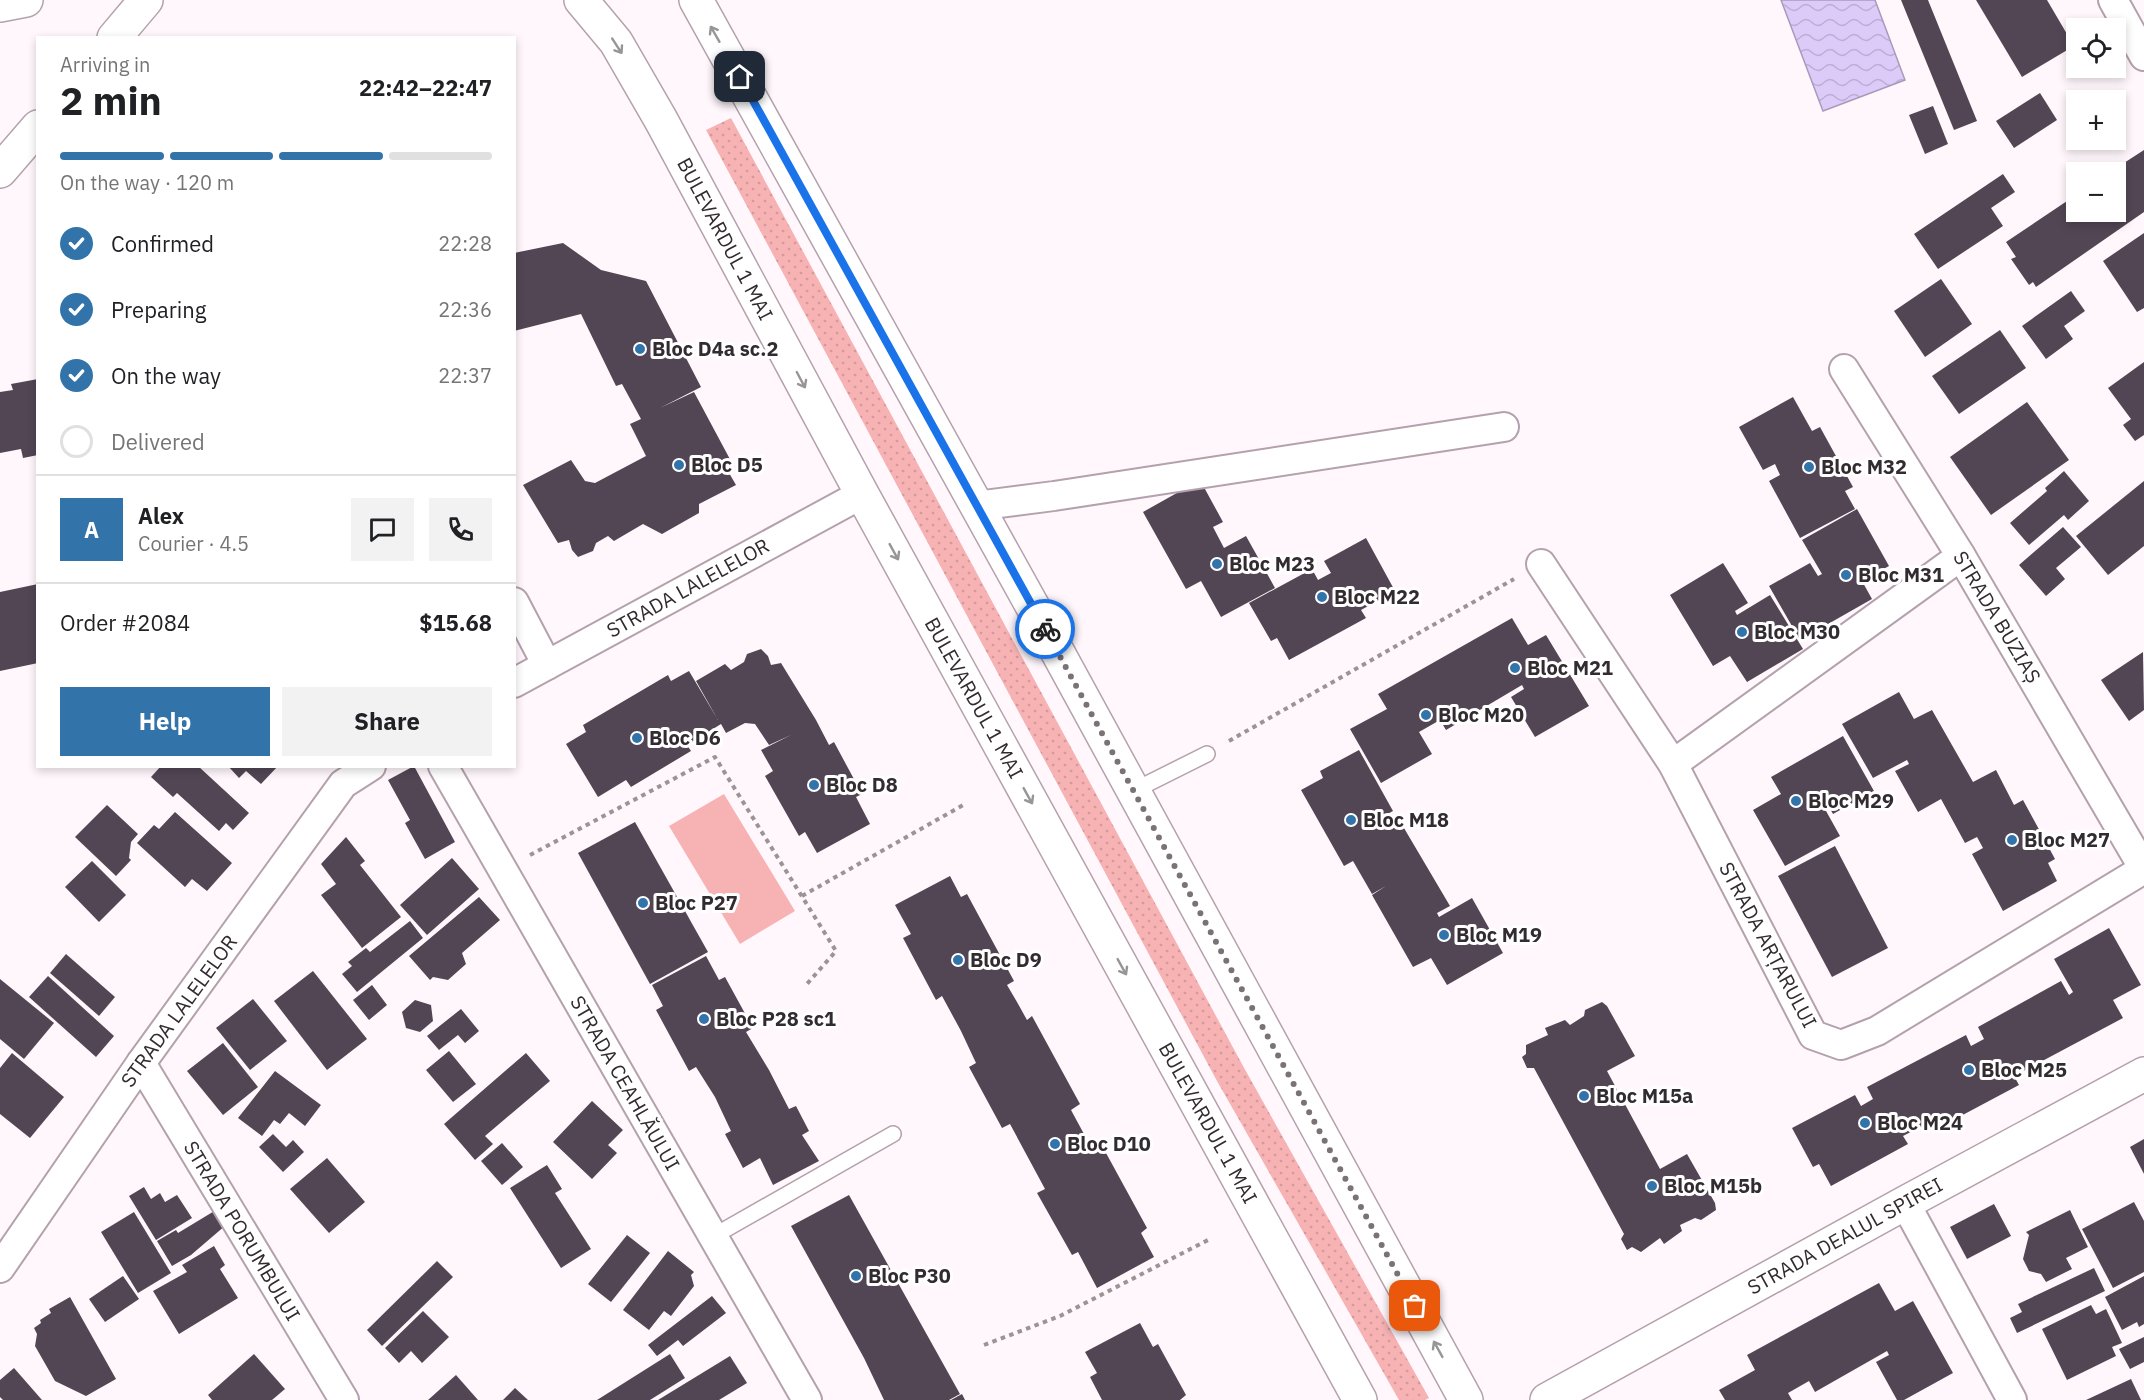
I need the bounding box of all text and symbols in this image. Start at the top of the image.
map controls [2066,18,2126,222]
button: locate [2066,18,2126,78]
one-way arrow [709,26,721,43]
one-way arrow [611,37,623,53]
text: Arriving in [60,51,150,78]
pin [714,51,765,102]
icon: home [723,60,756,93]
text: 22:42–22:47 [359,73,492,102]
text: 2 min [60,75,162,126]
button: + [2066,90,2126,150]
street label: BULEVARDUL 1 MAI [671,153,780,325]
button: − [2066,162,2126,222]
text: On the way · 120 m [60,169,234,196]
icon: check [60,227,93,260]
text: Confirmed [111,229,214,258]
text: 22:28 [438,230,492,257]
icon: check [60,293,93,326]
text: Preparing [111,295,206,324]
text: 22:36 [438,296,492,323]
place label: Bloc D4a sc.2 [652,335,778,362]
marker: Bloc D4a sc.2 [633,342,647,356]
icon: check [60,359,93,392]
text: On the way [111,361,221,390]
text: 22:37 [438,362,492,389]
one-way arrow [795,371,807,388]
text: Delivered [111,427,205,456]
place label: Bloc D5 [691,451,763,478]
place label: Bloc M32 [1821,453,1907,480]
marker: Bloc D5 [672,458,686,472]
marker: Bloc M32 [1802,460,1816,474]
button: chat [351,498,414,561]
button: phone [429,498,492,561]
text: Alex [138,501,184,530]
text: A [84,515,99,544]
text: Courier · 4.5 [138,530,249,557]
street label: STRADA LALELELOR [602,532,774,644]
one-way arrow [888,543,900,560]
street label: STRADA BUZIAȘ [1947,546,2048,688]
place label: Bloc M23 [1229,550,1315,577]
marker: Bloc M23 [1210,557,1224,571]
place label: Bloc M31 [1858,561,1944,588]
marker: Bloc M31 [1839,568,1853,582]
place label: Bloc M22 [1334,583,1420,610]
marker: Bloc M22 [1315,590,1329,604]
courier [1015,599,1075,659]
text: Order #2084 [60,608,190,637]
text: $15.68 [419,608,492,637]
street label: BULEVARDUL 1 MAI [919,612,1030,783]
icon: bike [1029,613,1062,646]
place label: Bloc M30 [1754,618,1840,645]
marker: Bloc M30 [1735,625,1749,639]
place label: Bloc M21 [1527,654,1613,681]
marker: Bloc M21 [1508,661,1522,675]
button: Help [60,687,270,756]
button: Share [282,687,492,756]
place label: Bloc M20 [1438,701,1524,728]
marker: Bloc M20 [1419,708,1433,722]
place label: Bloc D6 [649,724,721,751]
marker: Bloc D6 [630,731,644,745]
place label: Bloc D8 [826,771,898,798]
marker: Bloc D8 [807,778,821,792]
one-way arrow [1022,787,1034,804]
place label: Bloc M29 [1808,787,1894,814]
marker: Bloc M29 [1789,794,1803,808]
place label: Bloc M18 [1363,806,1449,833]
marker: Bloc M18 [1344,813,1358,827]
place label: Bloc M27 [2024,826,2110,853]
marker: Bloc M27 [2005,833,2019,847]
street label: STRADA ARȚARULUI [1713,857,1824,1033]
place label: Bloc P27 [655,889,738,916]
marker: Bloc P27 [636,896,650,910]
place label: Bloc M19 [1456,921,1542,948]
marker: Bloc M19 [1437,928,1451,942]
street label: STRADA LALELELOR [114,929,243,1092]
place label: Bloc D9 [970,946,1042,973]
marker: Bloc D9 [951,953,965,967]
one-way arrow [1116,958,1128,975]
street label: STRADA CEAHLĂULUI [564,990,687,1175]
place label: Bloc P28 sc1 [716,1005,836,1032]
marker: Bloc P28 sc1 [697,1012,711,1026]
street label: BULEVARDUL 1 MAI [1153,1037,1264,1208]
place label: Bloc M25 [1981,1056,2067,1083]
marker: Bloc M25 [1962,1063,1976,1077]
place label: Bloc M15a [1596,1082,1694,1109]
marker: Bloc M15a [1577,1089,1591,1103]
place label: Bloc M24 [1877,1109,1963,1136]
marker: Bloc M24 [1858,1116,1872,1130]
place label: Bloc D10 [1067,1130,1151,1157]
street label: STRADA PORUMBULUI [178,1136,307,1326]
marker: Bloc D10 [1048,1137,1062,1151]
street label: STRADA DEALUL SPIREI [1742,1171,1947,1300]
place label: Bloc M15b [1664,1172,1762,1199]
marker: Bloc M15b [1645,1179,1659,1193]
place label: Bloc P30 [868,1262,951,1289]
marker: Bloc P30 [849,1269,863,1283]
pin [1389,1280,1440,1331]
icon: bag [1398,1289,1431,1322]
one-way arrow [1432,1340,1443,1358]

